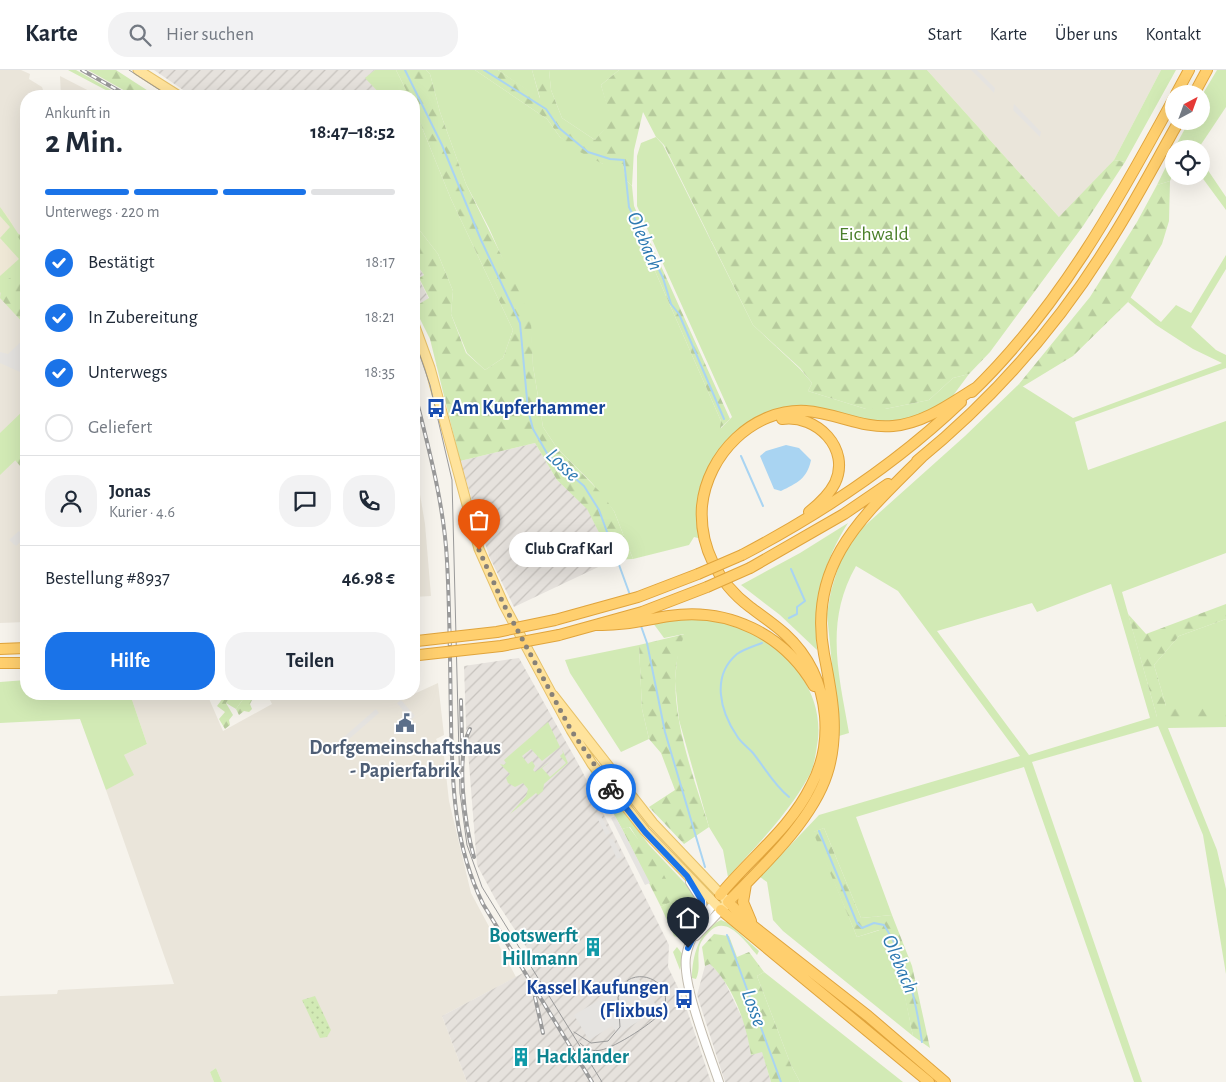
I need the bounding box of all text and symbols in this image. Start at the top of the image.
search box [108,12,458,57]
icon: search [126,21,154,49]
text: Karte [25,22,78,46]
text: Hier suchen [166,25,254,44]
text: Start [928,26,962,44]
text: Karte [990,26,1027,44]
text: Über uns [1055,26,1118,44]
text: Kontakt [1146,26,1201,44]
north arrow [1165,85,1210,130]
map controls [1165,85,1210,185]
text: Ankunft in [45,105,111,121]
text: 18:47–18:52 [310,123,395,142]
text: 2 Min. [45,126,123,158]
button: locate [1165,140,1210,185]
text: Unterwegs · 220 m [45,204,159,220]
water label: Olebach [623,209,667,273]
park label: Eichwald [839,224,909,244]
icon: check [45,249,73,277]
text: Bestätigt [88,253,155,272]
text: 18:17 [366,254,395,270]
icon: check [45,304,73,332]
text: In Zubereitung [88,308,198,327]
text: 18:21 [365,309,395,325]
icon: check [45,359,73,387]
text: Unterwegs [88,363,168,382]
text: 18:35 [365,364,395,380]
bus stop icon: Am Kupferhammer [425,397,447,419]
place label: Am Kupferhammer [451,398,605,418]
text: Geliefert [88,418,152,437]
water label: Losse [542,444,584,486]
button: person [45,475,97,527]
button: chat [279,475,331,527]
button: phone [343,475,395,527]
text: Jonas [109,482,151,501]
pin [458,499,500,550]
text: Kurier · 4.6 [109,504,175,520]
icon: bag [465,506,493,534]
callout: Club Graf Karl [509,532,629,568]
text: Club Graf Karl [525,541,613,557]
text: Bestellung #8937 [45,569,170,588]
text: 46.98 € [342,569,395,588]
button: Hilfe [45,632,215,690]
button: Teilen [225,632,395,690]
public building icon: Dorfgemeinschaftshaus - Papierfabrik [394,712,416,734]
place label: Dorfgemeinschaftshaus - Papierfabrik [309,738,501,781]
courier [586,764,636,814]
icon: bike [597,775,625,803]
pin [667,897,709,948]
icon: home [674,904,702,932]
place label: Bootswerft Hillmann [489,926,578,969]
water label: Olebach [878,932,922,996]
building icon: Bootswerft Hillmann [582,936,604,958]
place label: Kassel Kaufungen (Flixbus) [526,978,669,1021]
water label: Losse [738,987,770,1030]
bus stop icon: Kassel Kaufungen (Flixbus) [673,988,695,1010]
building icon: Hackländer [510,1046,532,1068]
place label: Hackländer [536,1047,629,1067]

